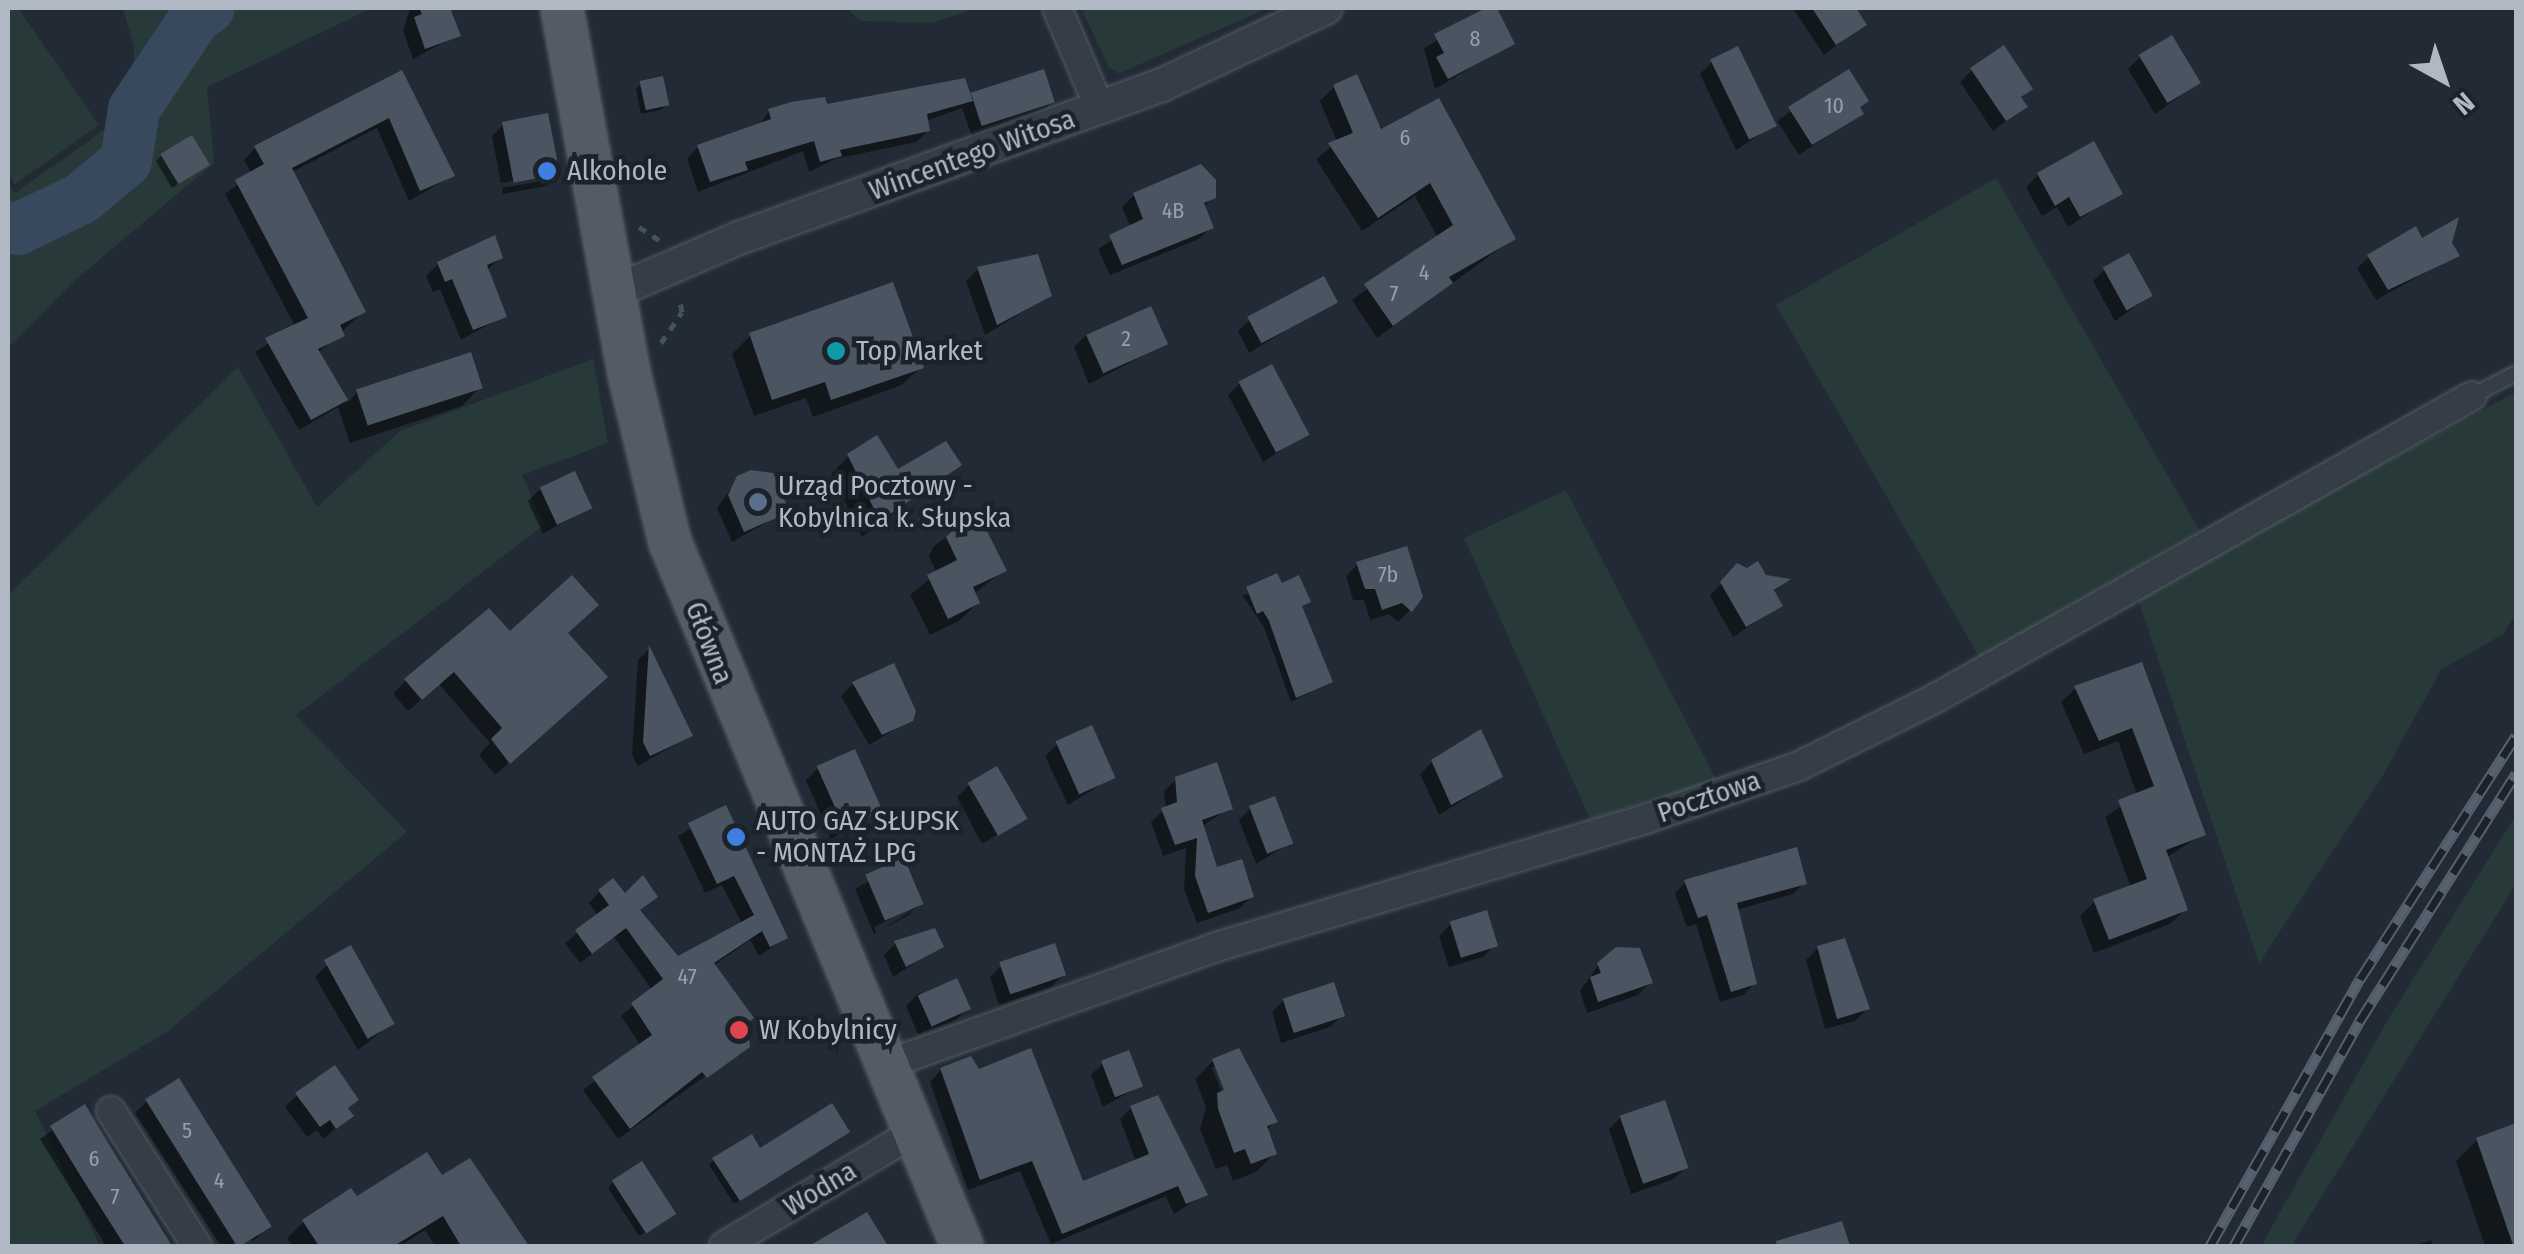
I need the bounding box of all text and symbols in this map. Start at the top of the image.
house number: 8 [1470,26,1480,52]
north arrow [2394,30,2494,130]
text: N [2447,85,2481,121]
house number: 10 [1824,93,1844,119]
street label: Wincentego Witosa [865,102,1079,208]
house number: 6 [1400,125,1410,151]
place label: Alkohole [567,154,667,188]
marker: Alkohole [536,160,558,182]
house number: 4B [1162,198,1184,224]
house number: 4 [1419,260,1429,286]
house number: 7 [1390,281,1398,307]
house number: 2 [1121,326,1131,352]
place label: Top Market [856,334,983,368]
marker: Top Market [825,340,847,362]
place label: Urząd Pocztowy - Kobylnica k. Słupska [778,469,1011,535]
marker: Urząd Pocztowy - Kobylnica k. Słupska [747,491,769,513]
house number: 7b [1378,562,1398,588]
street label: Główna [678,597,740,689]
street label: Pocztowa [1653,764,1765,830]
place label: AUTO GAZ SŁUPSK - MONTAŻ LPG [756,804,959,870]
marker: AUTO GAZ SŁUPSK - MONTAŻ LPG [725,826,747,848]
house number: 47 [677,964,697,990]
place label: W Kobylnicy [759,1013,897,1047]
marker: W Kobylnicy [728,1019,750,1041]
house number: 5 [182,1118,192,1144]
house number: 6 [89,1146,99,1172]
street label: Wodna [778,1154,862,1224]
house number: 4 [214,1168,224,1194]
house number: 7 [111,1184,119,1210]

